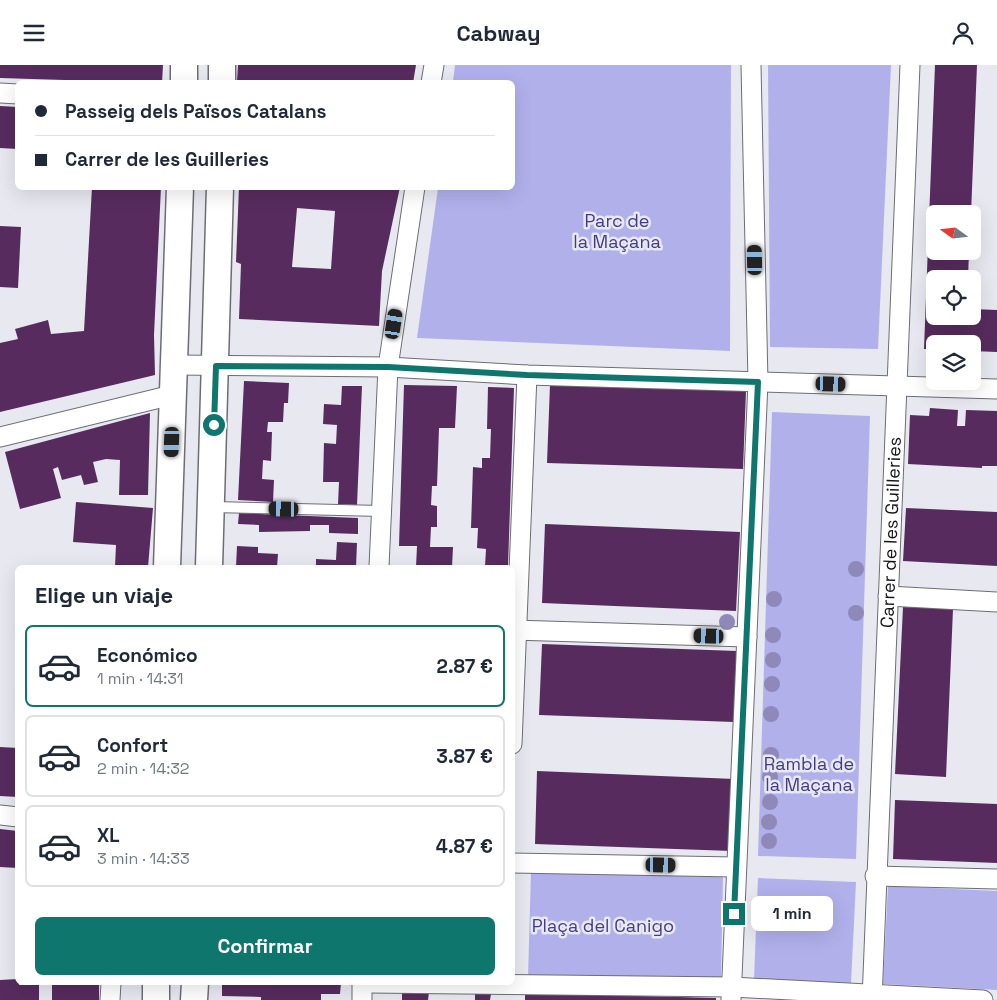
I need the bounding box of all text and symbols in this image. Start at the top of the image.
icon: menu [20,19,48,47]
text: Cabway [456,19,541,47]
icon: person [949,19,977,47]
text: Passeig dels Països Catalans [65,99,327,124]
text: Carrer de les Guilleries [65,147,269,172]
north arrow [926,205,981,260]
map controls [926,205,981,390]
park label: Parc de la Maçana [573,209,661,253]
car [747,245,762,275]
button: locate [926,270,981,325]
car [384,308,403,340]
button: layers [926,335,981,390]
car [815,376,846,392]
route start [203,414,225,436]
car [163,427,180,457]
street label: Carrer de les Guilleries [875,436,906,629]
car [268,501,299,517]
text: Elige un viaje [35,581,173,609]
car [693,628,724,644]
text: Económico [97,643,198,668]
icon: car [37,644,82,689]
text: 2.87 € [437,654,493,679]
text: 1 min · 14:31 [97,668,183,689]
text: Confort [97,733,168,758]
icon: car [37,734,82,779]
text: 3.87 € [436,744,493,769]
park label: Rambla de la Maçana [764,752,854,796]
text: 2 min · 14:32 [97,758,190,779]
text: XL [97,823,120,848]
icon: car [37,824,82,869]
text: 4.87 € [436,834,493,859]
text: 3 min · 14:33 [97,848,190,869]
car [645,857,676,873]
callout: 1 min [752,897,834,931]
route end [723,903,745,925]
text: 1 min [772,903,812,924]
park label: Plaça del Canigo [532,914,674,937]
button: Confirmar [35,917,495,975]

